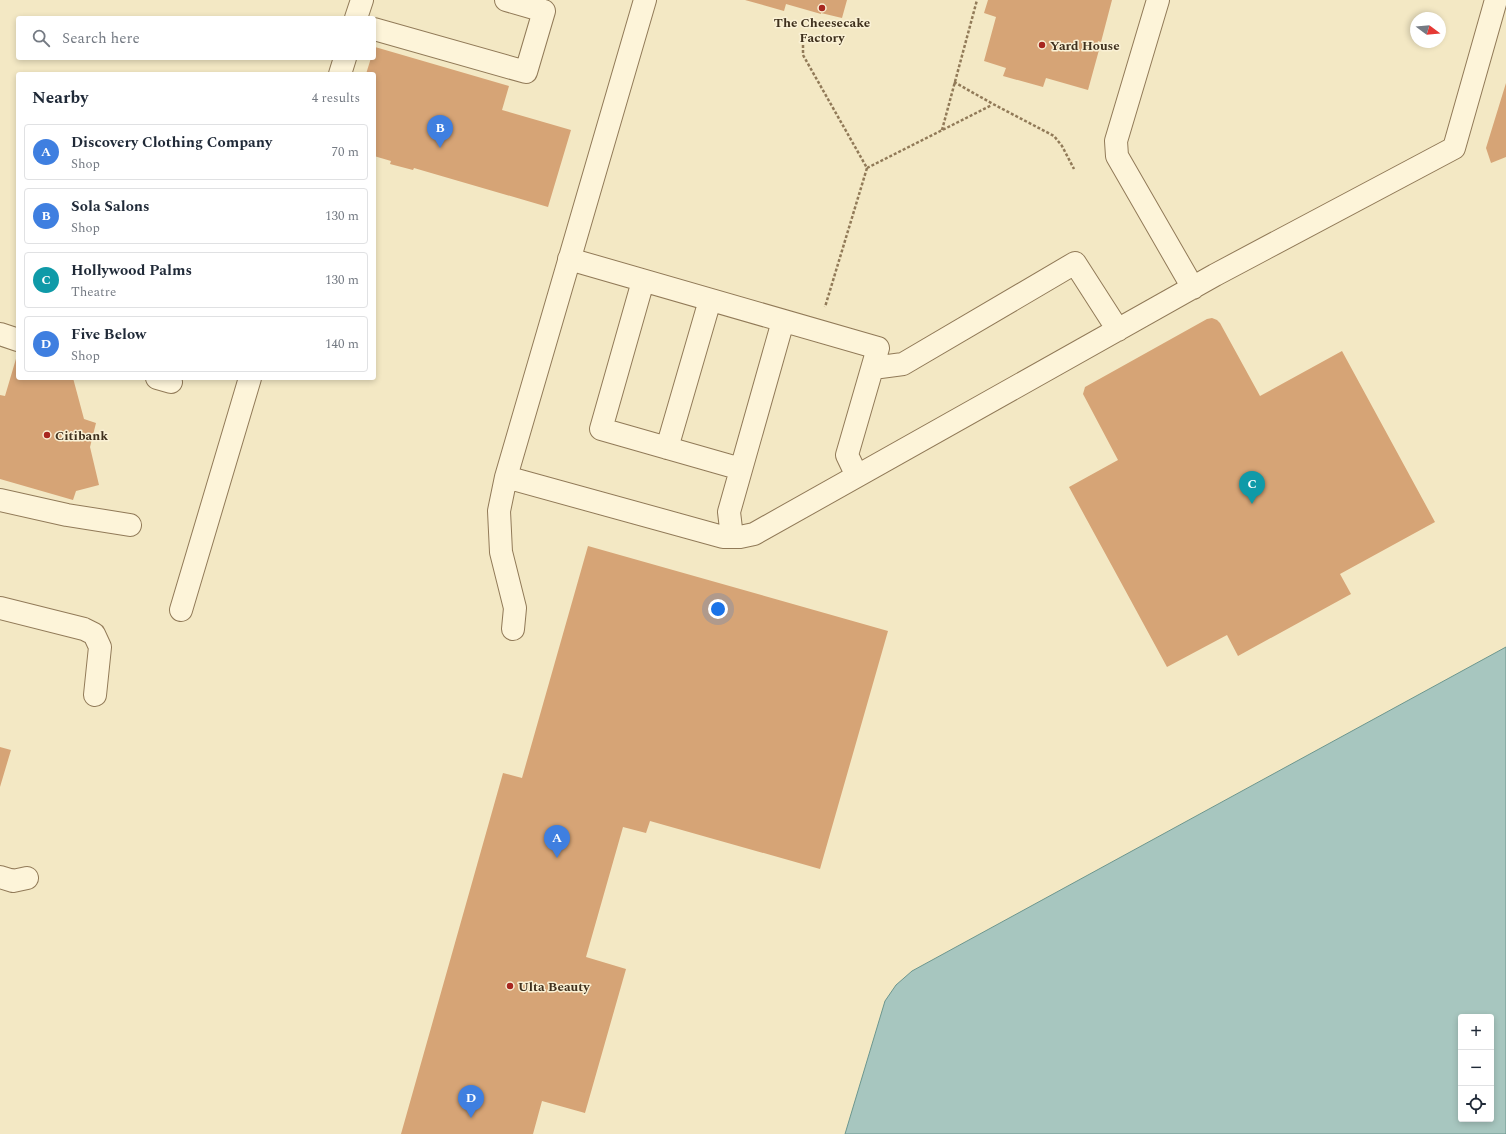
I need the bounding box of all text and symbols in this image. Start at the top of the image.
marker: The Cheesecake Factory [817,3,827,13]
north arrow [1410,12,1446,48]
place label: The Cheesecake Factory [774,13,870,48]
search box [16,16,376,60]
icon: search [30,27,52,49]
text: Search here [62,27,140,50]
place label: Yard House [1050,36,1120,56]
marker: Yard House [1037,40,1047,50]
text: Nearby [32,85,88,111]
text: 4 results [312,88,360,108]
pin: B [427,115,453,148]
text: Discovery Clothing Company [71,131,272,154]
text: A [41,142,51,162]
text: 70 m [332,142,359,162]
text: Shop [71,154,100,174]
text: Sola Salons [71,195,150,218]
text: B [41,206,51,226]
text: 130 m [325,206,359,226]
text: Shop [71,218,100,238]
text: Hollywood Palms [71,259,192,282]
text: C [41,270,51,290]
text: 130 m [325,270,359,290]
text: Theatre [71,282,116,302]
text: Five Below [71,323,146,346]
text: D [41,334,51,354]
text: 140 m [325,334,359,354]
text: Shop [71,346,100,366]
place label: Citibank [55,426,108,446]
marker: Citibank [42,430,52,440]
pin: C [1239,471,1265,504]
your location [708,599,728,619]
pin: A [544,825,570,858]
place label: Ulta Beauty [518,977,590,997]
marker: Ulta Beauty [505,981,515,991]
map controls [1458,1014,1494,1122]
button: + [1458,1014,1494,1050]
button: − [1458,1050,1494,1086]
pin: D [458,1085,484,1118]
button: locate [1458,1086,1494,1122]

